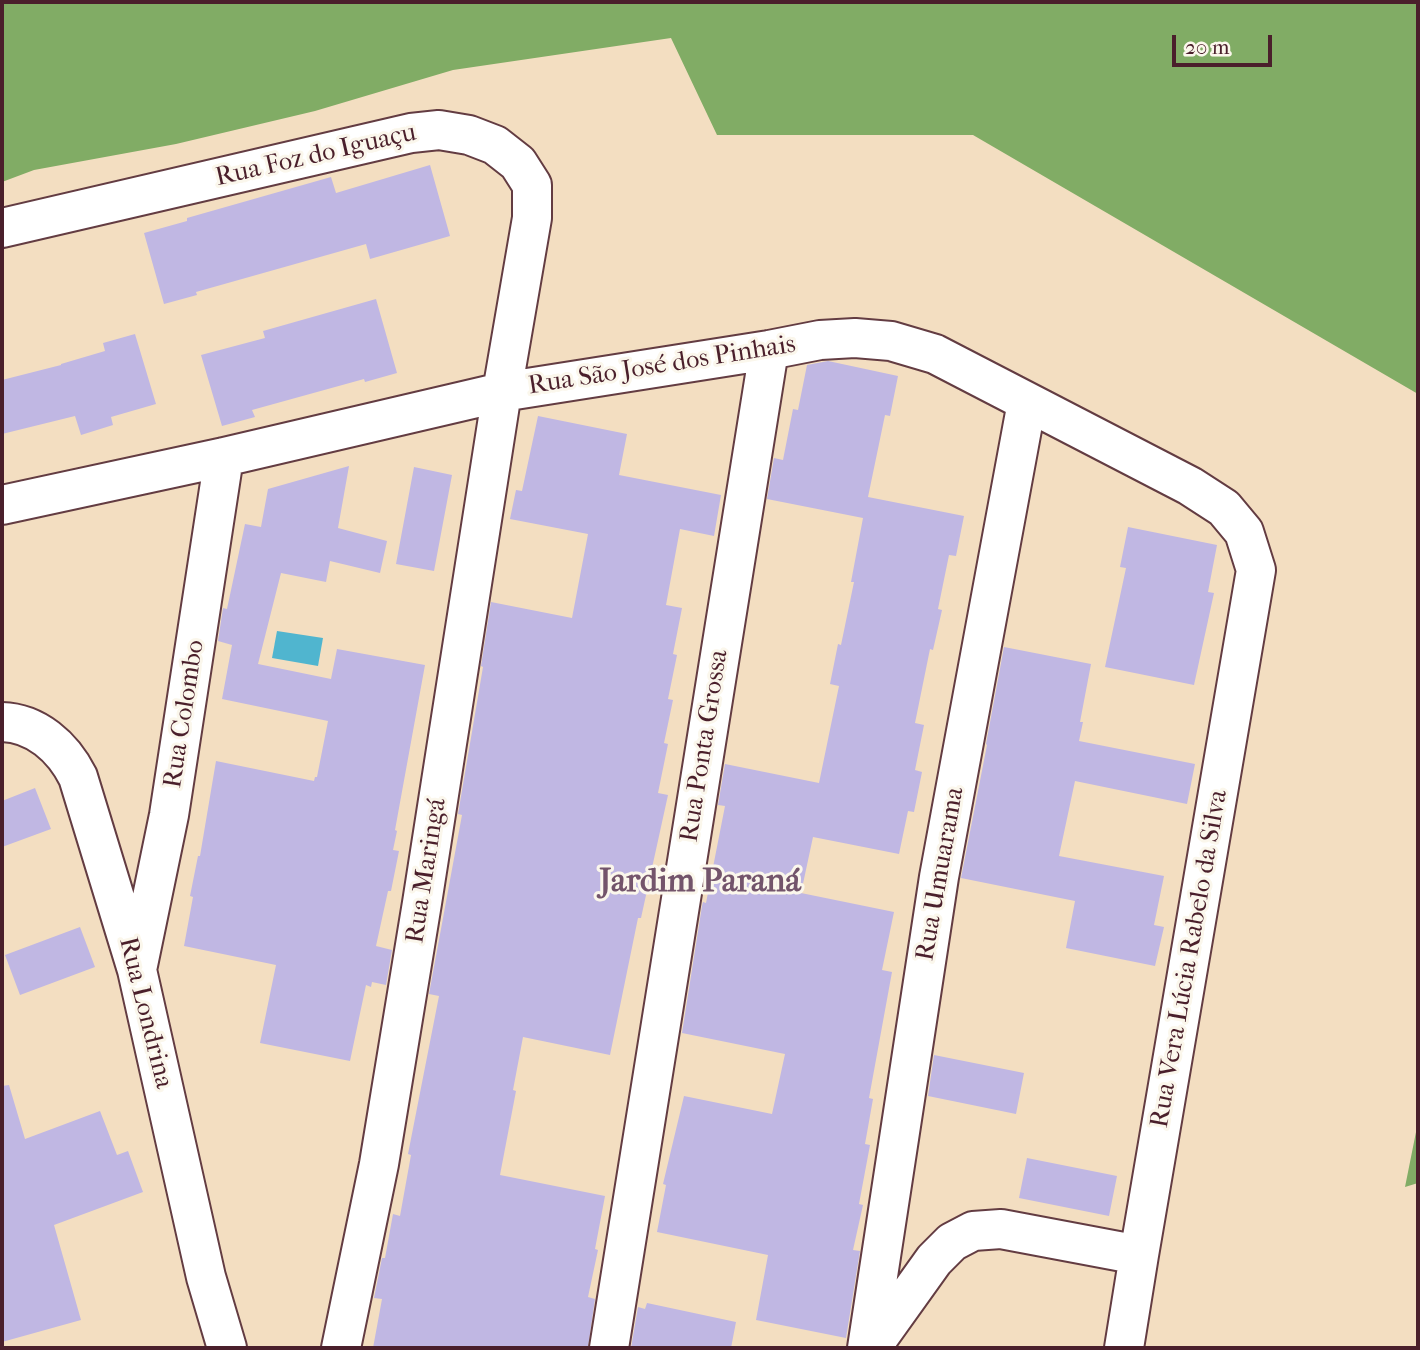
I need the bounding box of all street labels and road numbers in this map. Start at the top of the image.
street label: Rua Foz do Iguaçu [213,118,419,194]
street label: Rua São José dos Pinhais [526,329,798,403]
street label: Rua Colombo [158,638,212,790]
street label: Rua Ponta Grossa [674,648,736,844]
street label: Rua Umuarama [910,785,972,963]
street label: Rua Vera Lúcia Rabelo da Silva [1145,788,1235,1130]
street label: Rua Maringá [400,796,454,946]
street label: Rua Londrina [111,934,179,1092]

